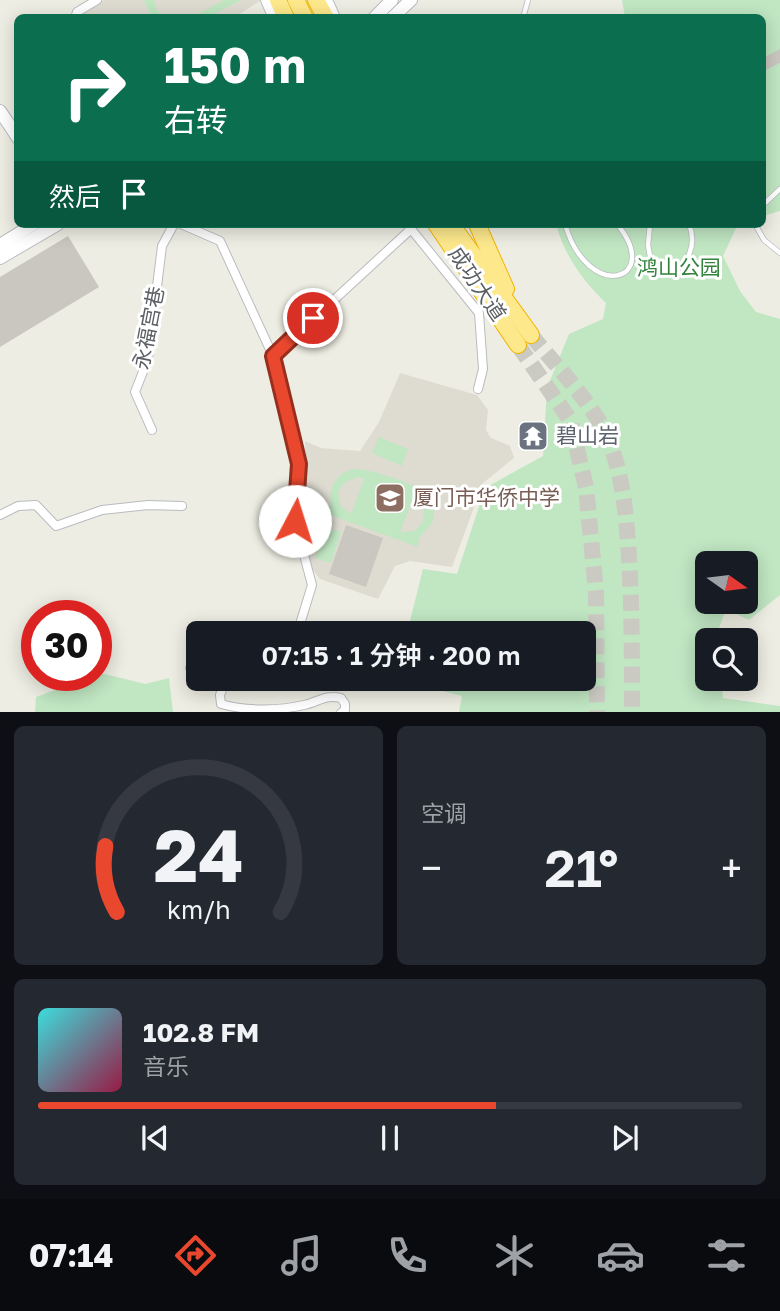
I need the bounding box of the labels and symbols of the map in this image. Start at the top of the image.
street label: 成功大道 [444,241,512,326]
park label: 鸿山公园 [637,254,721,280]
street label: 永福宫巷 [127,284,169,372]
pin [283,288,343,348]
temple icon: 碧山岩 [516,419,550,453]
place label: 碧山岩 [556,422,619,448]
school or university icon: 厦门市华侨中学 [373,481,407,515]
position arrow [258,484,332,558]
place label: 厦门市华侨中学 [413,484,560,510]
north arrow [695,551,758,614]
speed limit sign: 30 [21,600,112,691]

